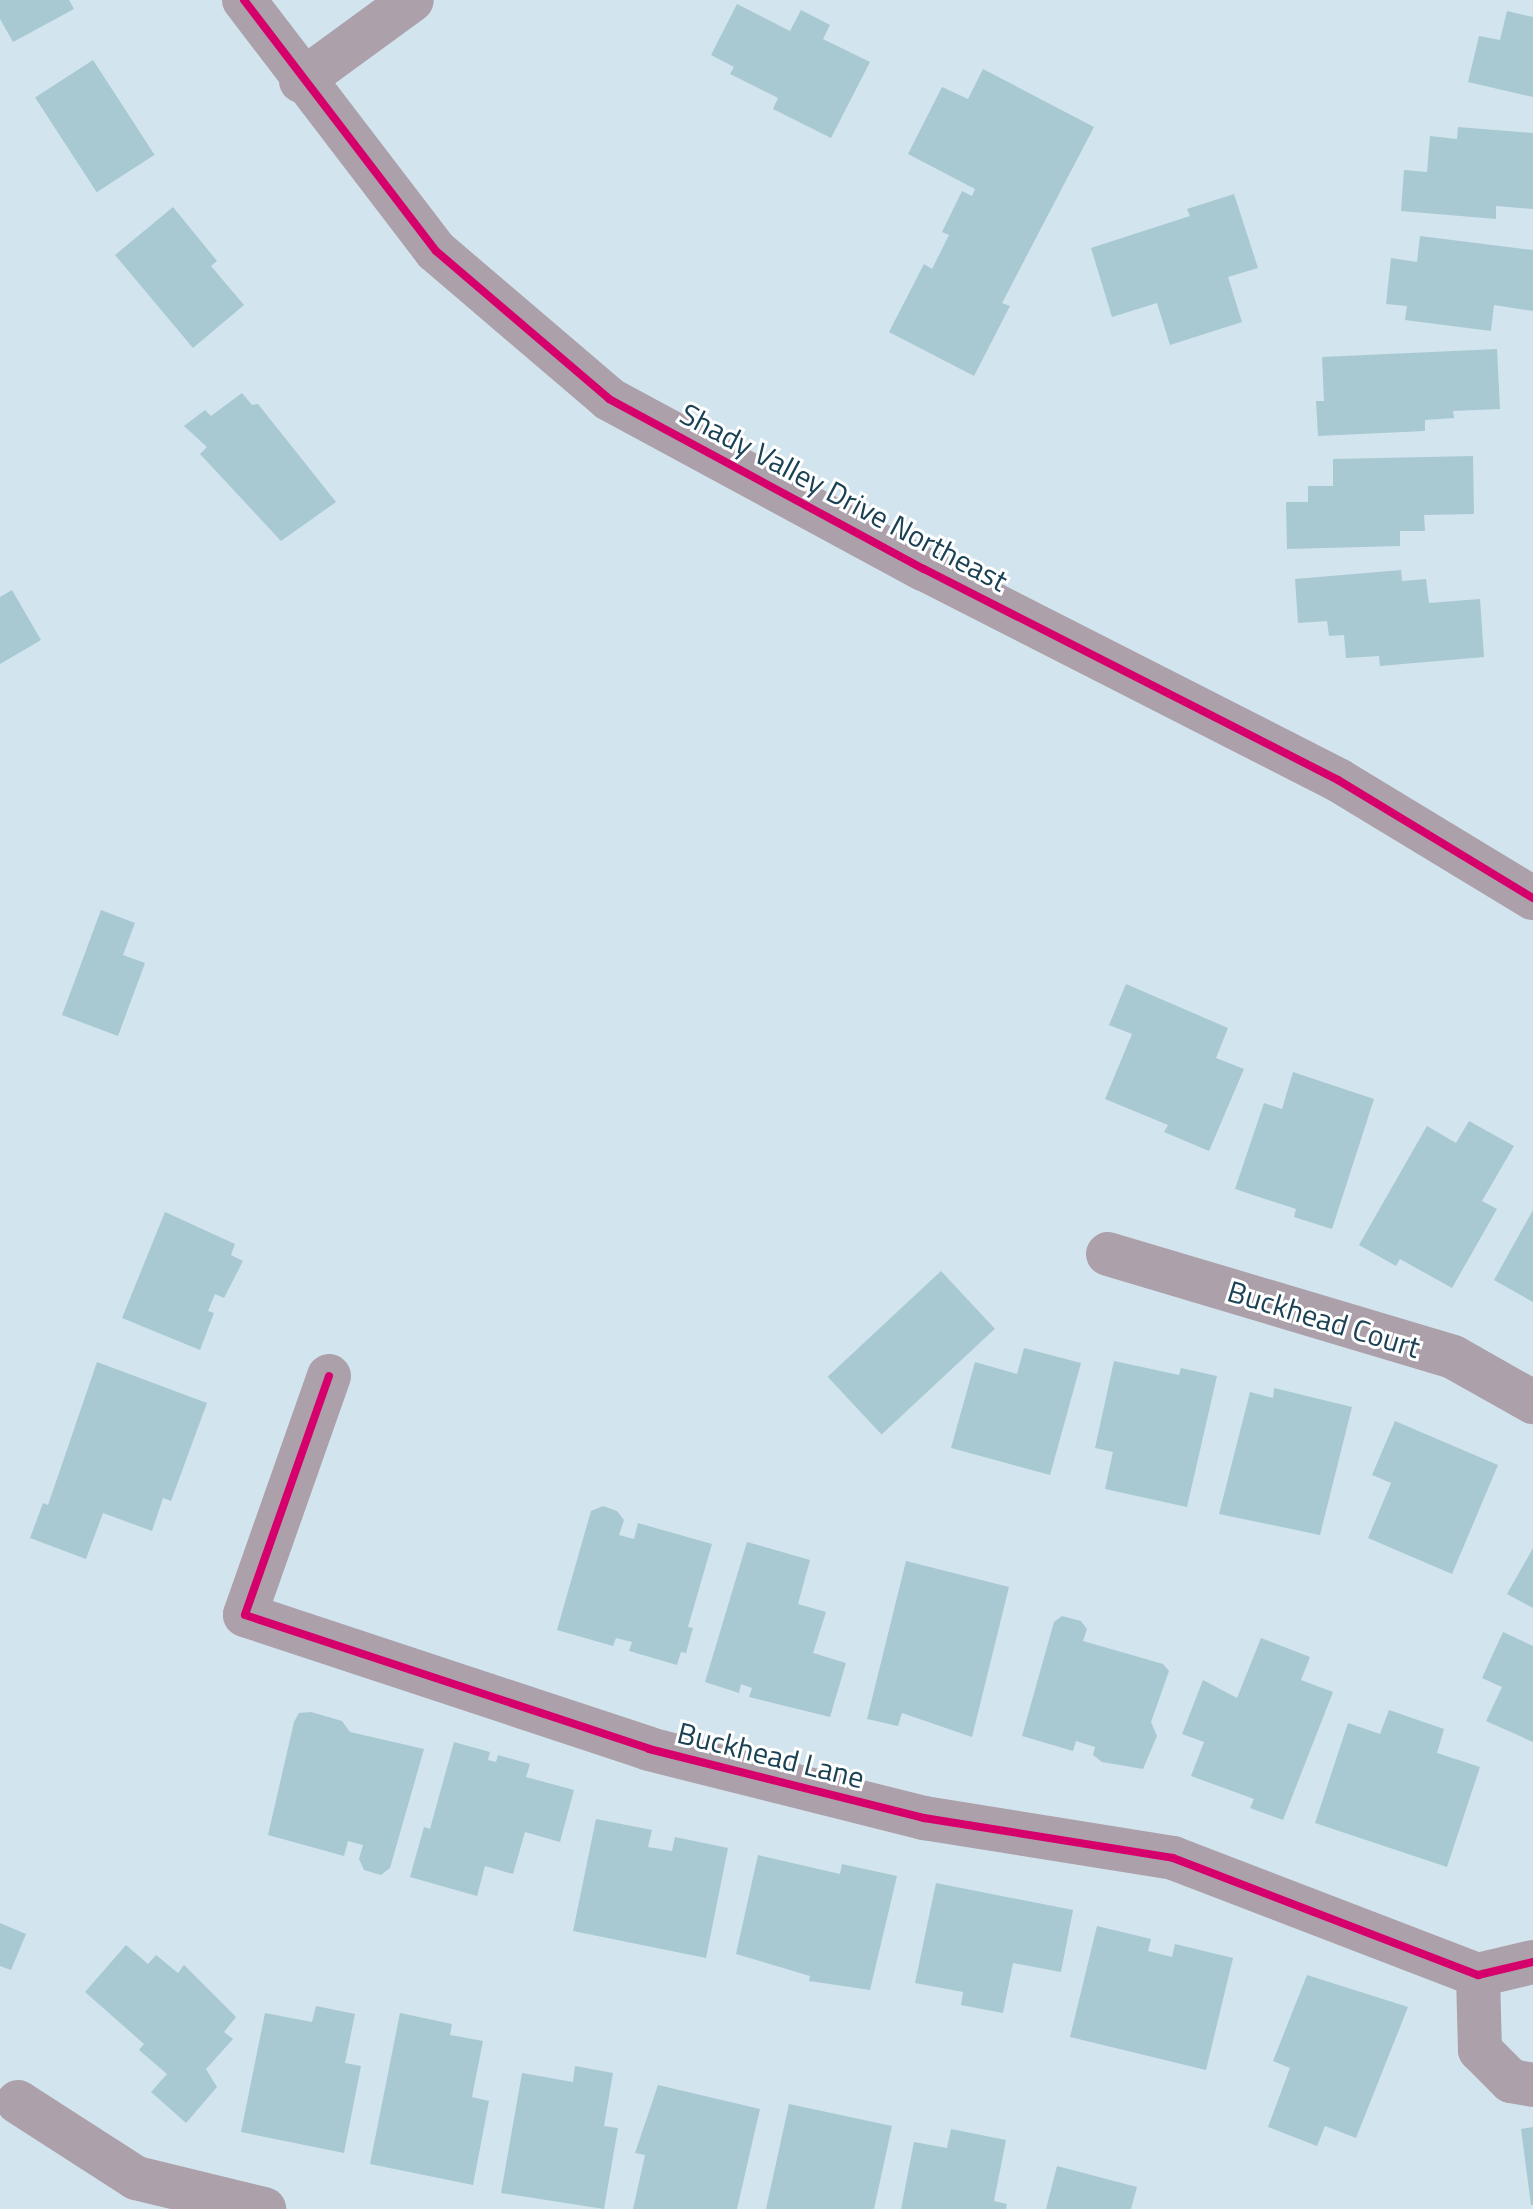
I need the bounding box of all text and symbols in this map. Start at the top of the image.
street label: Shady Valley Drive Northeast [674,395,1014,599]
street label: Buckhead Court [1223,1273,1425,1365]
street label: Buckhead Lane [674,1714,868,1796]

